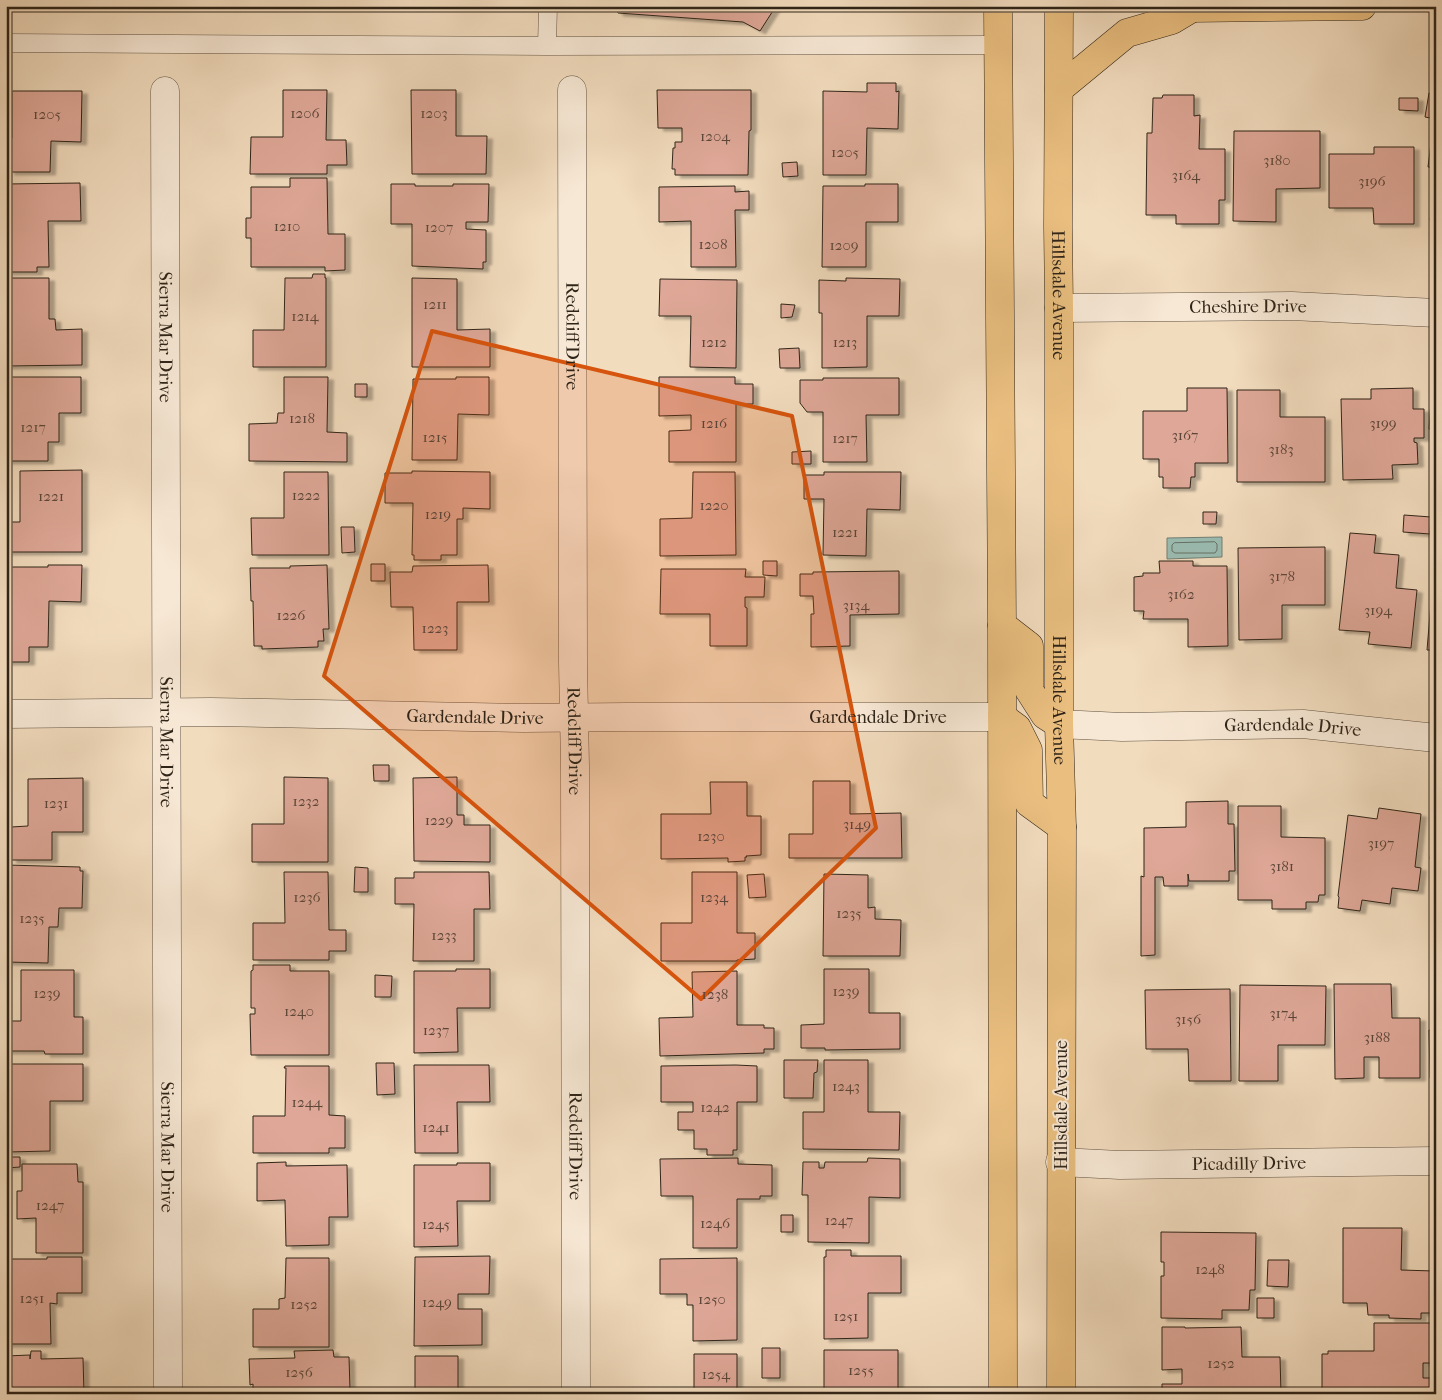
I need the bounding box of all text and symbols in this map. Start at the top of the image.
house number: 1206 [290,104,321,122]
house number: 1203 [420,104,448,122]
house number: 1205 [33,105,61,123]
house number: 1204 [700,127,731,145]
house number: 1205 [831,143,859,161]
house number: 3180 [1263,151,1291,169]
house number: 3164 [1172,166,1201,184]
house number: 3196 [1358,172,1387,190]
house number: 1210 [274,217,300,235]
house number: 1207 [425,218,453,236]
street label: Hillsdale Avenue [1047,230,1069,360]
house number: 1208 [699,235,727,253]
house number: 1209 [829,236,859,254]
street label: Sierra Mar Drive [154,271,176,403]
street label: Redcliff Drive [561,282,583,390]
house number: 1211 [423,295,447,313]
street label: Cheshire Drive [1189,296,1307,318]
house number: 1214 [291,307,320,325]
house number: 1212 [701,333,727,351]
house number: 1213 [833,333,857,351]
house number: 1218 [289,409,315,427]
house number: 1216 [701,414,728,432]
house number: 3199 [1369,414,1397,432]
house number: 1217 [20,418,46,436]
house number: 3167 [1172,426,1198,444]
house number: 1215 [423,428,447,446]
house number: 1217 [832,429,858,447]
house number: 3183 [1268,440,1294,458]
house number: 1222 [292,486,321,504]
house number: 1221 [38,487,64,505]
house number: 1220 [699,496,729,514]
house number: 1219 [425,505,451,523]
house number: 1221 [832,523,858,541]
house number: 3178 [1269,567,1295,585]
house number: 3162 [1167,585,1195,603]
house number: 3134 [843,596,870,614]
house number: 3194 [1364,601,1393,619]
house number: 1226 [277,606,306,624]
house number: 1223 [422,619,448,637]
street label: Hillsdale Avenue [1048,635,1070,765]
street label: Sierra Mar Drive [155,676,177,808]
street label: Redcliff Drive [562,687,585,795]
street label: Gardendale Drive [406,706,544,729]
street label: Gardendale Drive [809,707,947,728]
street label: Gardendale Drive [1224,714,1362,741]
house number: 1232 [293,792,320,810]
house number: 1231 [44,794,68,812]
house number: 1229 [425,811,453,829]
house number: 3149 [843,815,871,833]
house number: 1230 [697,827,725,845]
house number: 3197 [1368,834,1394,852]
house number: 3181 [1270,857,1294,875]
house number: 1236 [293,888,322,906]
house number: 1234 [700,888,729,906]
house number: 1235 [836,904,862,922]
house number: 1235 [19,909,45,927]
house number: 1233 [431,926,457,944]
house number: 1239 [832,982,860,1000]
house number: 1239 [33,984,61,1002]
house number: 1238 [702,985,728,1003]
house number: 1240 [284,1002,314,1020]
house number: 3174 [1269,1004,1298,1022]
house number: 3156 [1175,1010,1202,1028]
house number: 1237 [423,1021,449,1039]
house number: 3188 [1364,1028,1390,1046]
street label: Hillsdale Avenue [1051,1040,1072,1170]
house number: 1243 [832,1077,860,1095]
street label: Sierra Mar Drive [156,1081,178,1213]
street label: Redcliff Drive [565,1092,586,1200]
house number: 1244 [292,1093,324,1111]
house number: 1242 [700,1098,730,1116]
house number: 1241 [422,1118,450,1136]
street label: Picadilly Drive [1192,1153,1306,1175]
house number: 1247 [36,1196,64,1214]
house number: 1247 [825,1211,853,1229]
house number: 1246 [700,1214,731,1232]
house number: 1245 [422,1215,450,1233]
house number: 1248 [1195,1260,1225,1278]
house number: 1251 [20,1289,44,1307]
house number: 1250 [698,1290,726,1308]
house number: 1249 [422,1293,452,1311]
house number: 1252 [290,1295,318,1313]
house number: 1251 [834,1307,858,1325]
house number: 1252 [1207,1354,1235,1372]
house number: 1255 [848,1361,874,1379]
house number: 1256 [285,1363,314,1381]
house number: 1254 [702,1365,731,1383]

